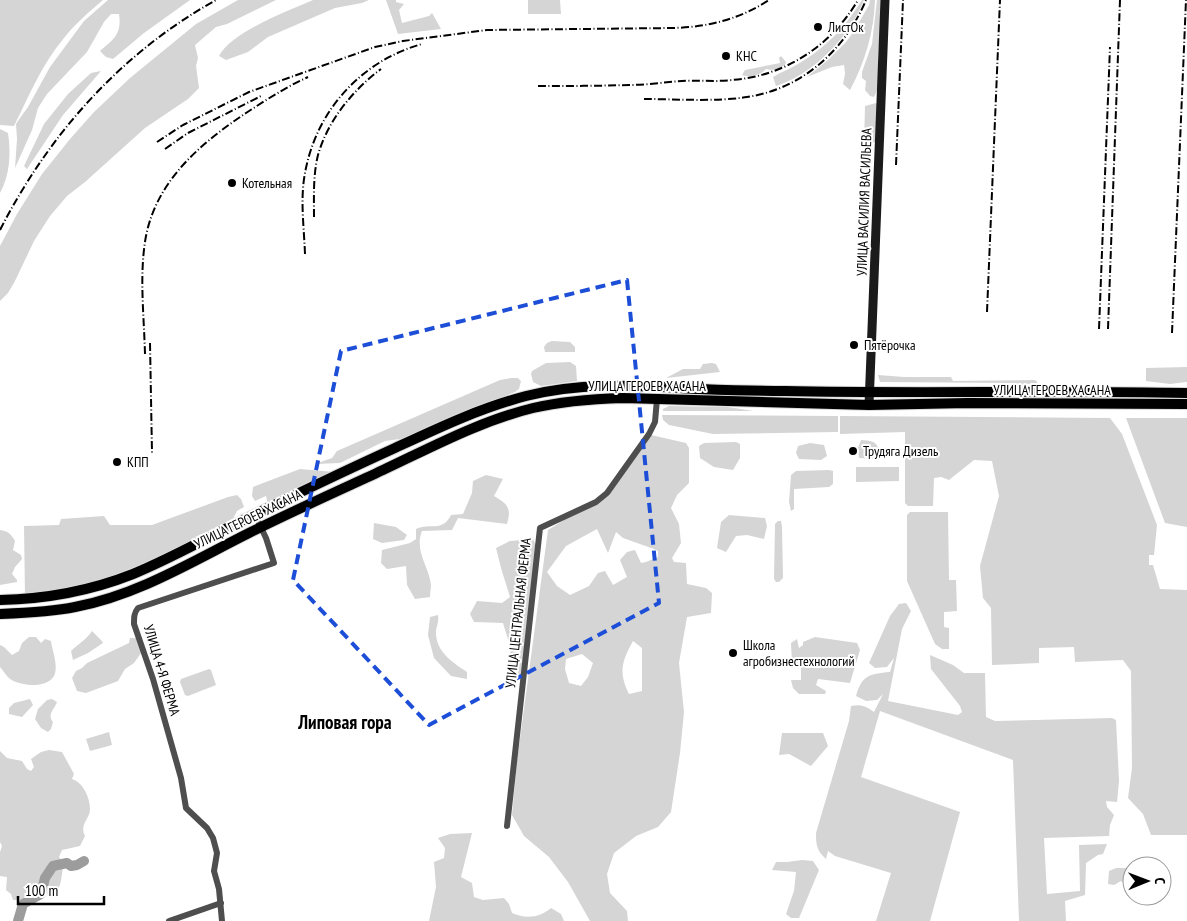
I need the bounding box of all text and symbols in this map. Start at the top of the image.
place label: ЛистОк [827,18,864,36]
marker: ЛистОк [812,21,824,33]
place label: КНС [736,47,757,65]
marker: КНС [720,50,732,62]
street label: УЛИЦА ВАСИЛИЯ ВАСИЛЬЕВА [852,127,876,276]
place label: Котельная [242,174,292,192]
marker: Котельная [226,177,238,189]
place label: Пятёрочка [864,336,916,354]
marker: Пятёрочка [848,339,860,351]
street label: УЛИЦА ГЕРОЕВ ХАСАНА [588,377,706,395]
street label: УЛИЦА ГЕРОЕВ ХАСАНА [993,381,1111,399]
place label: Трудяга Дизель [863,442,938,460]
marker: Трудяга Дизель [847,445,859,457]
place label: КПП [127,453,149,471]
marker: КПП [111,456,123,468]
street label: УЛИЦА ГЕРОЕВ ХАСАНА [191,485,305,553]
street label: УЛИЦА ЦЕНТРАЛЬНАЯ ФЕРМА [501,537,535,689]
street label: УЛИЦА 4-Я ФЕРМА [140,622,184,718]
place label: Школа агробизнестехнологий [743,636,855,670]
marker: Школа агробизнестехнологий [727,647,739,659]
district label: Липовая гора [297,710,392,734]
north arrow [1122,856,1172,906]
scale bar [18,874,104,906]
text: С [1151,877,1169,885]
text: 100 m [25,881,58,900]

